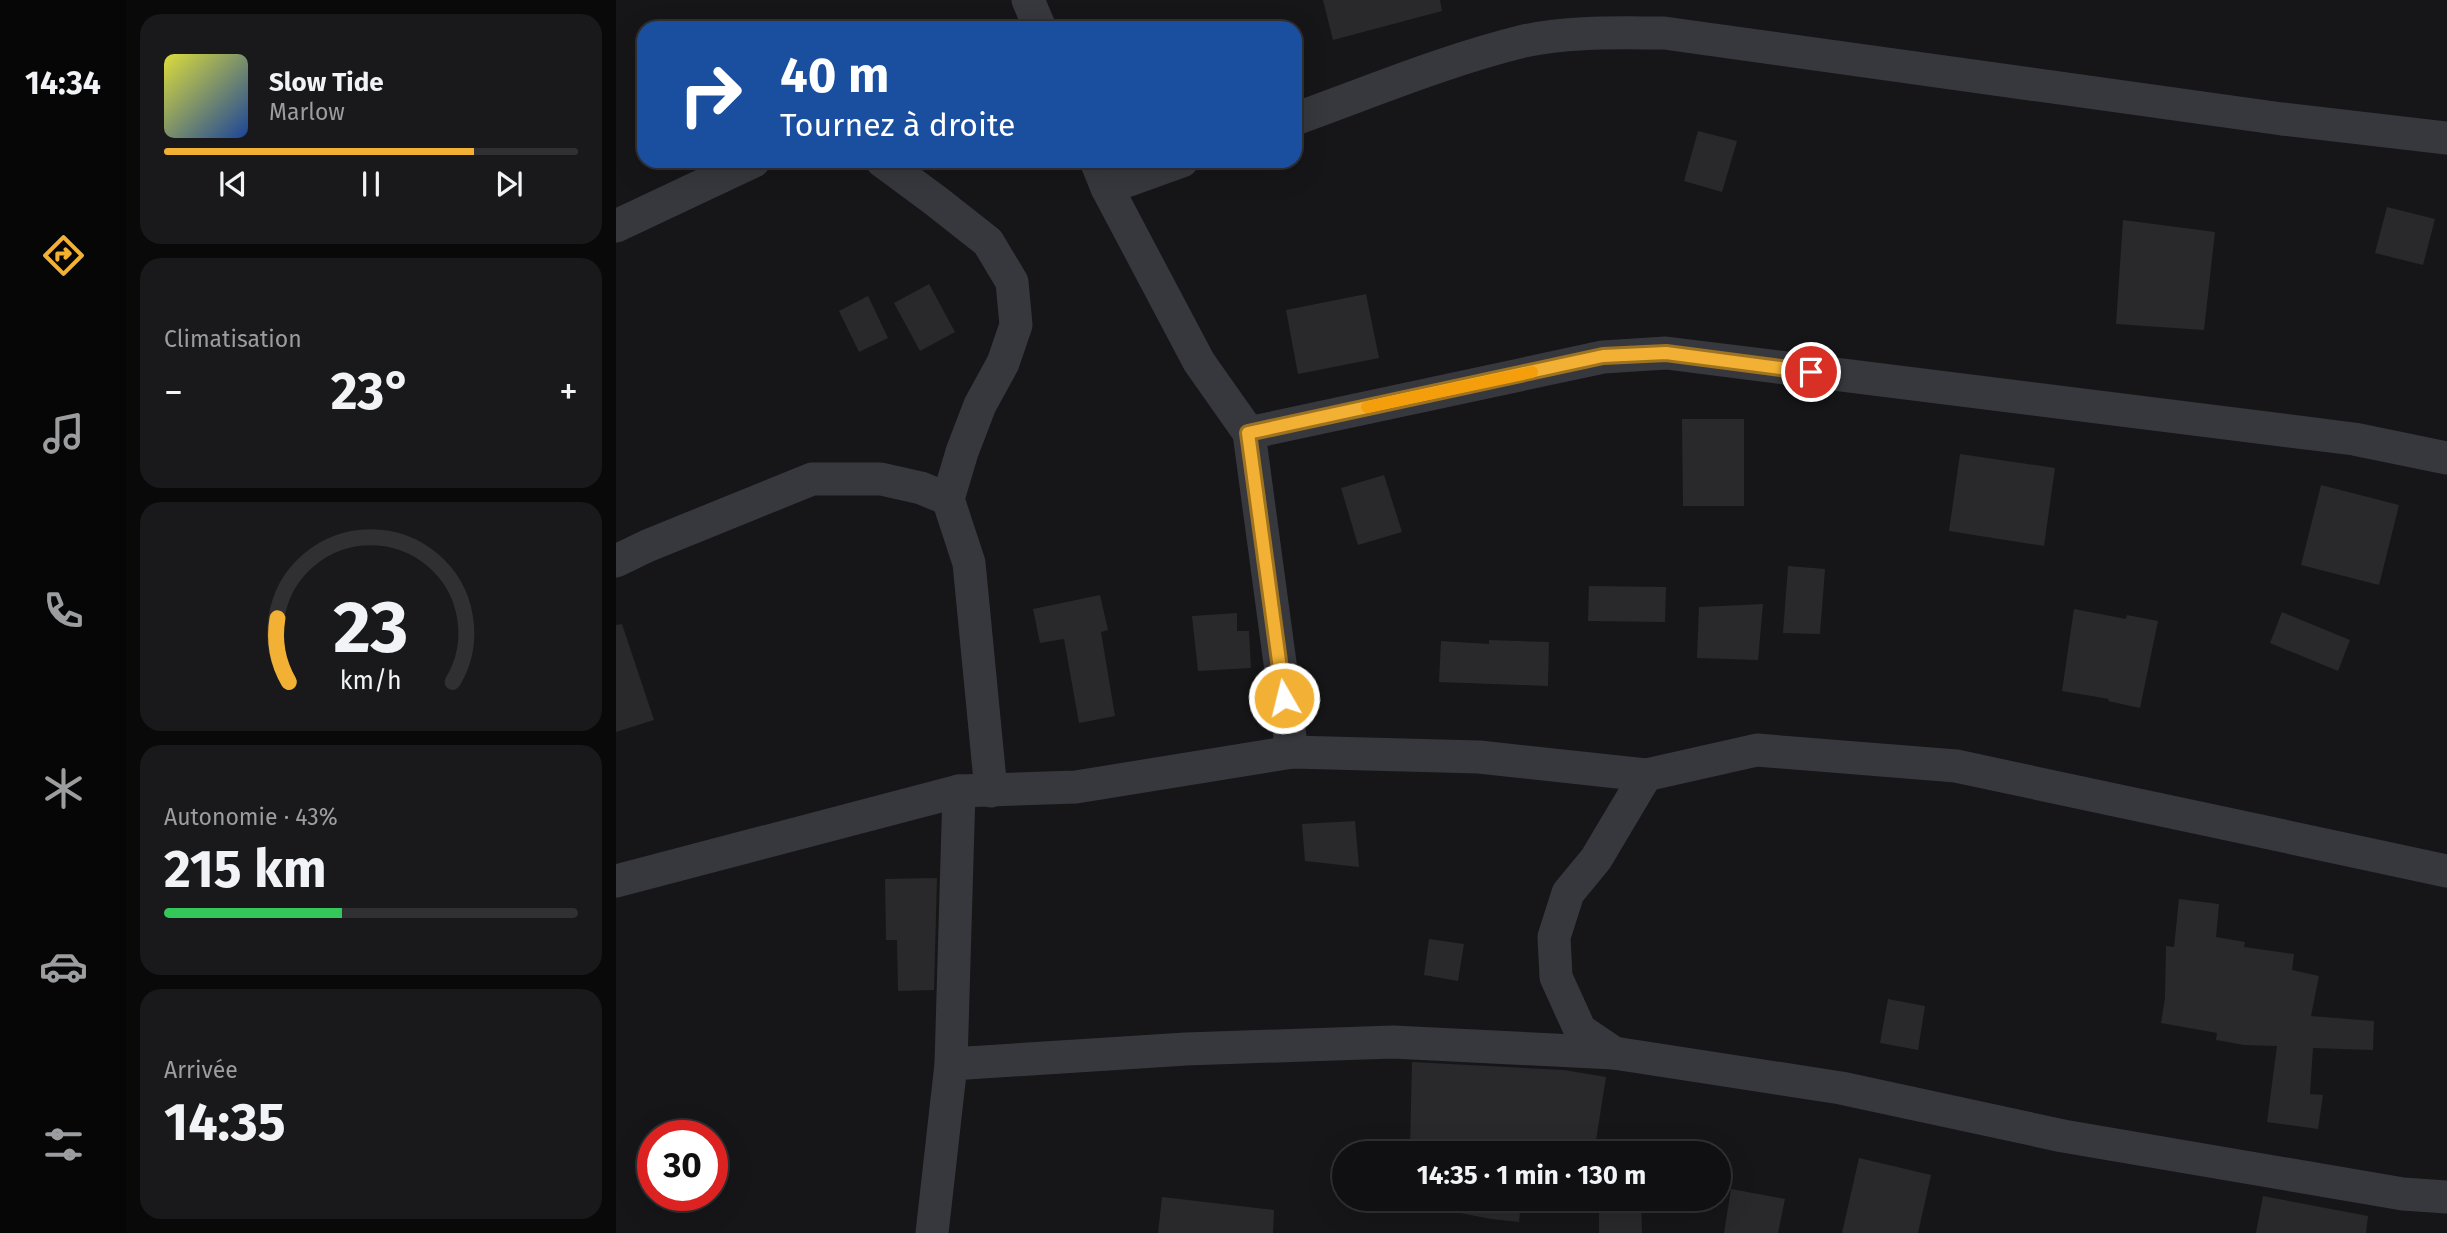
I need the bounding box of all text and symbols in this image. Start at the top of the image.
text: 40 m [780,46,889,105]
icon: right [665,49,756,140]
text: 14:34 [25,64,101,102]
text: Slow Tide [269,67,384,98]
text: Marlow [269,98,345,126]
text: Tournez à droite [780,106,1016,144]
icon: previous [214,165,252,203]
icon: pause [352,165,390,203]
icon: next [490,165,528,203]
icon: directions [39,231,88,280]
text: Climatisation [164,325,302,353]
pin [1781,342,1841,402]
icon: arrive [1792,353,1830,391]
text: 23° [331,360,411,423]
text: − [164,369,183,415]
text: + [559,369,578,415]
icon: music [39,409,88,458]
text: 23 [333,585,409,672]
icon: phone [39,586,88,635]
position arrow [1247,661,1321,735]
text: km/h [340,666,402,696]
icon: climate [39,764,88,813]
text: Autonomie · 43% [164,803,338,831]
text: 215 km [164,838,327,901]
icon: car [39,942,88,991]
text: Arrivée [164,1056,238,1084]
text: 14:35 [164,1091,286,1154]
icon: filters [39,1120,88,1169]
speed limit sign: 30 [637,1120,728,1211]
text: 14:35 · 1 min · 130 m [1417,1160,1646,1191]

